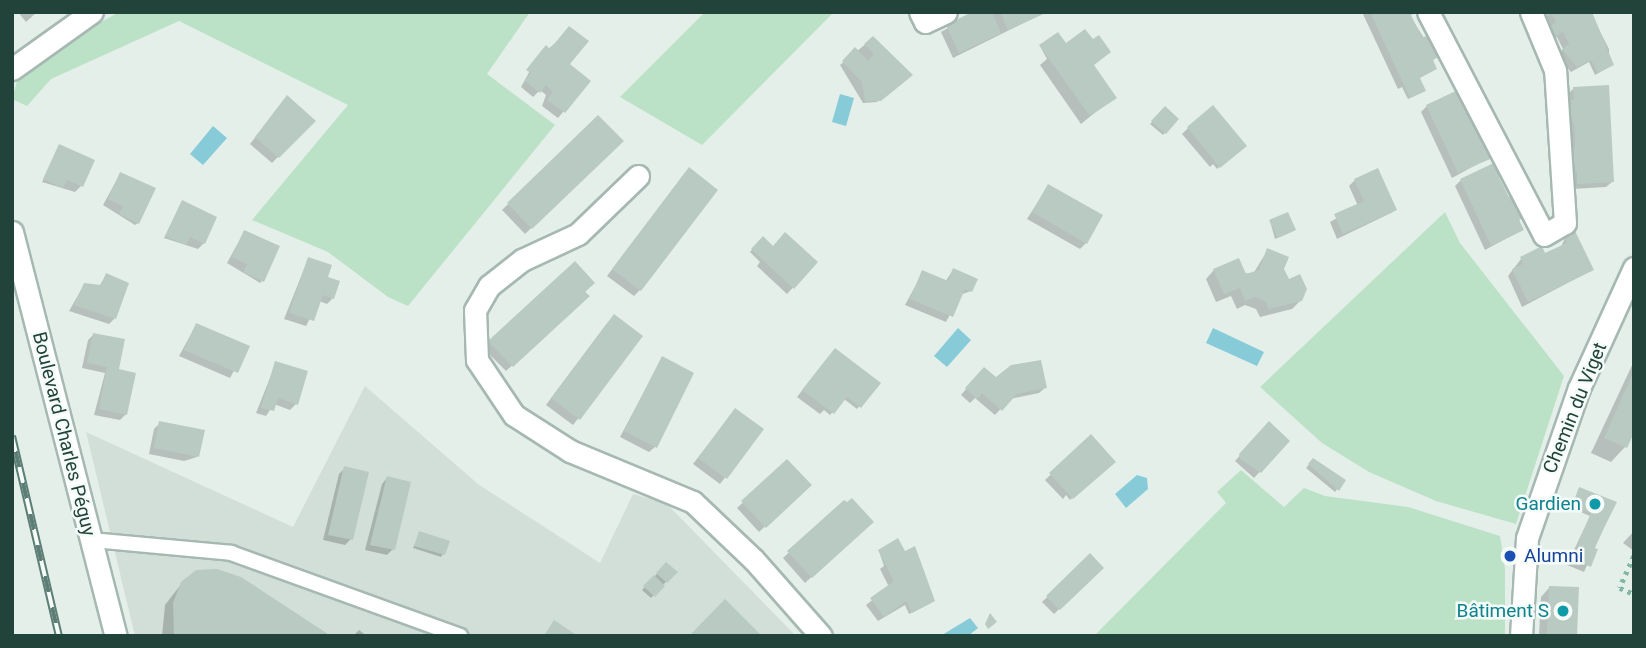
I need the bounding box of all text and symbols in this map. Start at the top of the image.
street label: Boulevard Charles Péguy [28,330,100,538]
street label: Chemin du Viget [1538,339,1612,477]
place label: Gardien [1516,493,1581,515]
marker: Gardien [1587,496,1603,512]
place label: Alumni [1524,545,1583,567]
marker: Alumni [1502,548,1518,564]
place label: Bâtiment S [1457,600,1549,622]
marker: Bâtiment S [1555,603,1571,619]

